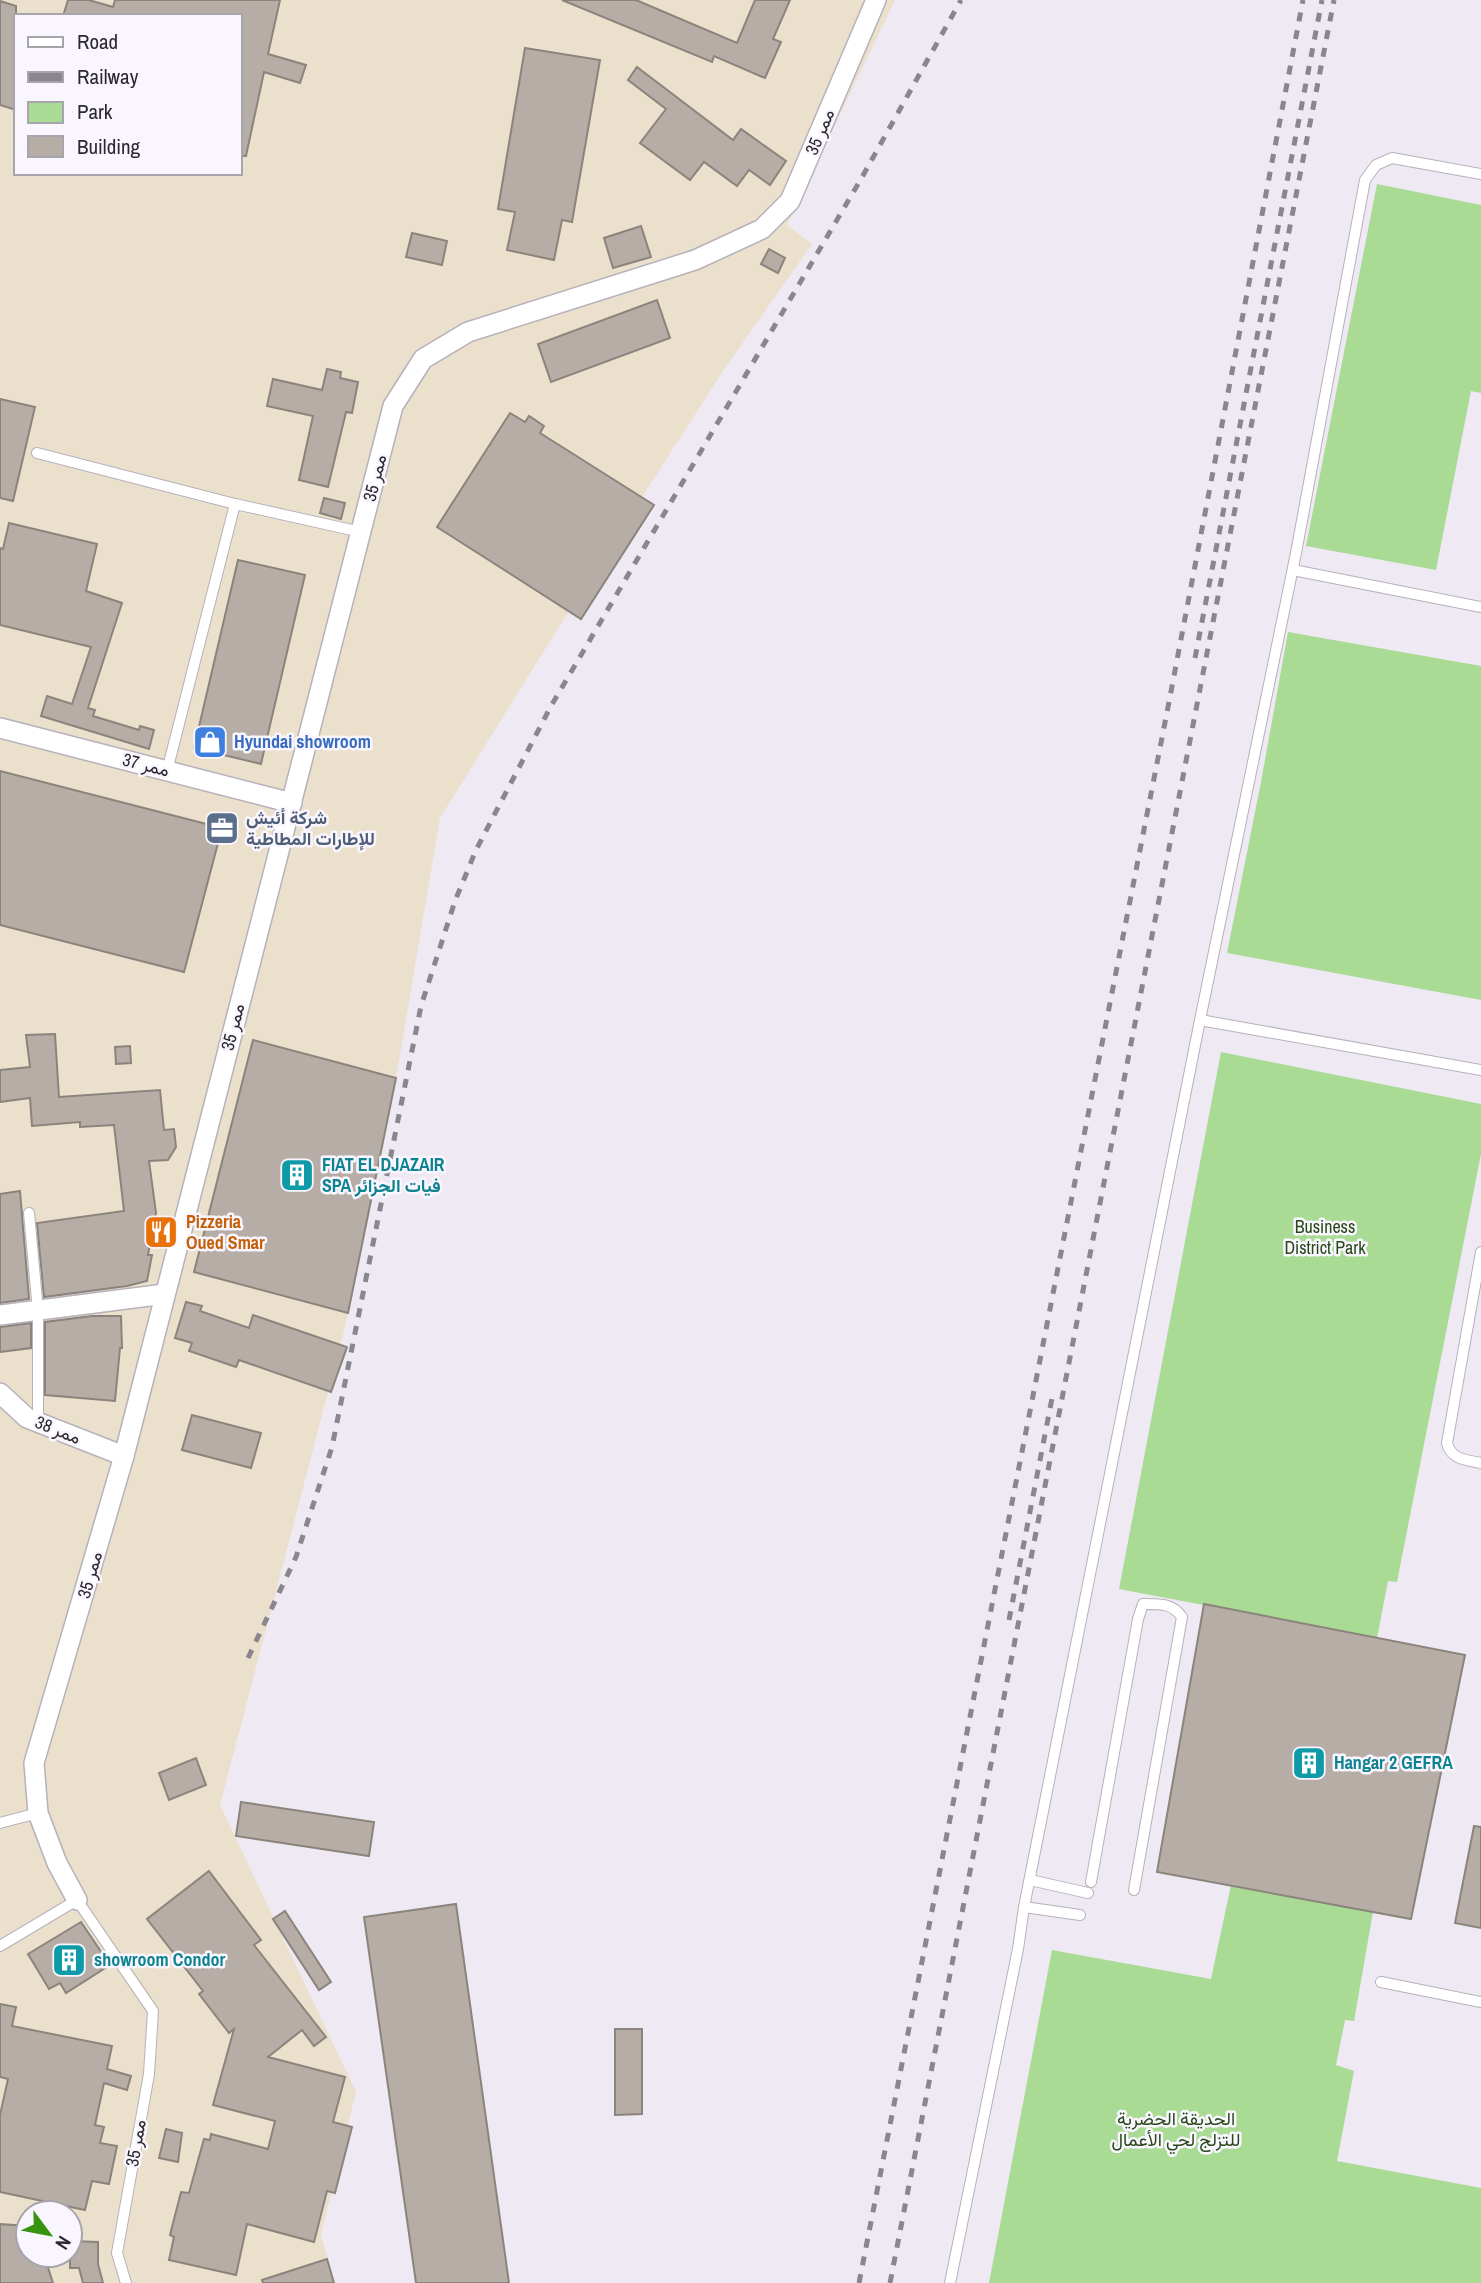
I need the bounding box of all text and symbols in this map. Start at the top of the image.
legend [14,14,242,175]
text: Road [77,27,118,56]
text: Railway [77,62,139,91]
text: Park [77,97,113,126]
street label: ممر 35 [799,105,840,159]
text: Building [77,132,141,161]
street label: ممر 35 [357,452,392,504]
shop icon: Hyundai showroom [191,723,229,761]
place label: Hyundai showroom [234,729,371,754]
street label: ممر 37 [120,747,172,782]
place label: شركة أئيش للإطارات المطاطية [246,805,375,851]
office icon: شركة أئيش للإطارات المطاطية [203,809,241,847]
street label: ممر 35 [215,1001,250,1053]
place label: FIAT EL DJAZAIR SPA فيات الجزائر [322,1152,445,1198]
building icon: FIAT EL DJAZAIR SPA فيات الجزائر [278,1156,316,1194]
place label: Pizzeria Oued Smar [186,1209,265,1255]
restaurant icon: Pizzeria Oued Smar [142,1213,180,1251]
park label: Business District Park [1284,1214,1366,1260]
street label: ممر 38 [32,1409,85,1450]
street label: ممر 35 [71,1549,108,1601]
building icon: Hangar 2 GEFRA [1290,1744,1328,1782]
place label: Hangar 2 GEFRA [1334,1750,1453,1775]
building icon: showroom Condor [50,1941,88,1979]
place label: showroom Condor [94,1947,225,1972]
park label: الحديقة الحضرية للتزلج لحي الأعمال [1112,2106,1240,2155]
street label: ممر 35 [119,2117,152,2168]
north arrow [14,2199,84,2269]
text: N [49,2231,77,2255]

